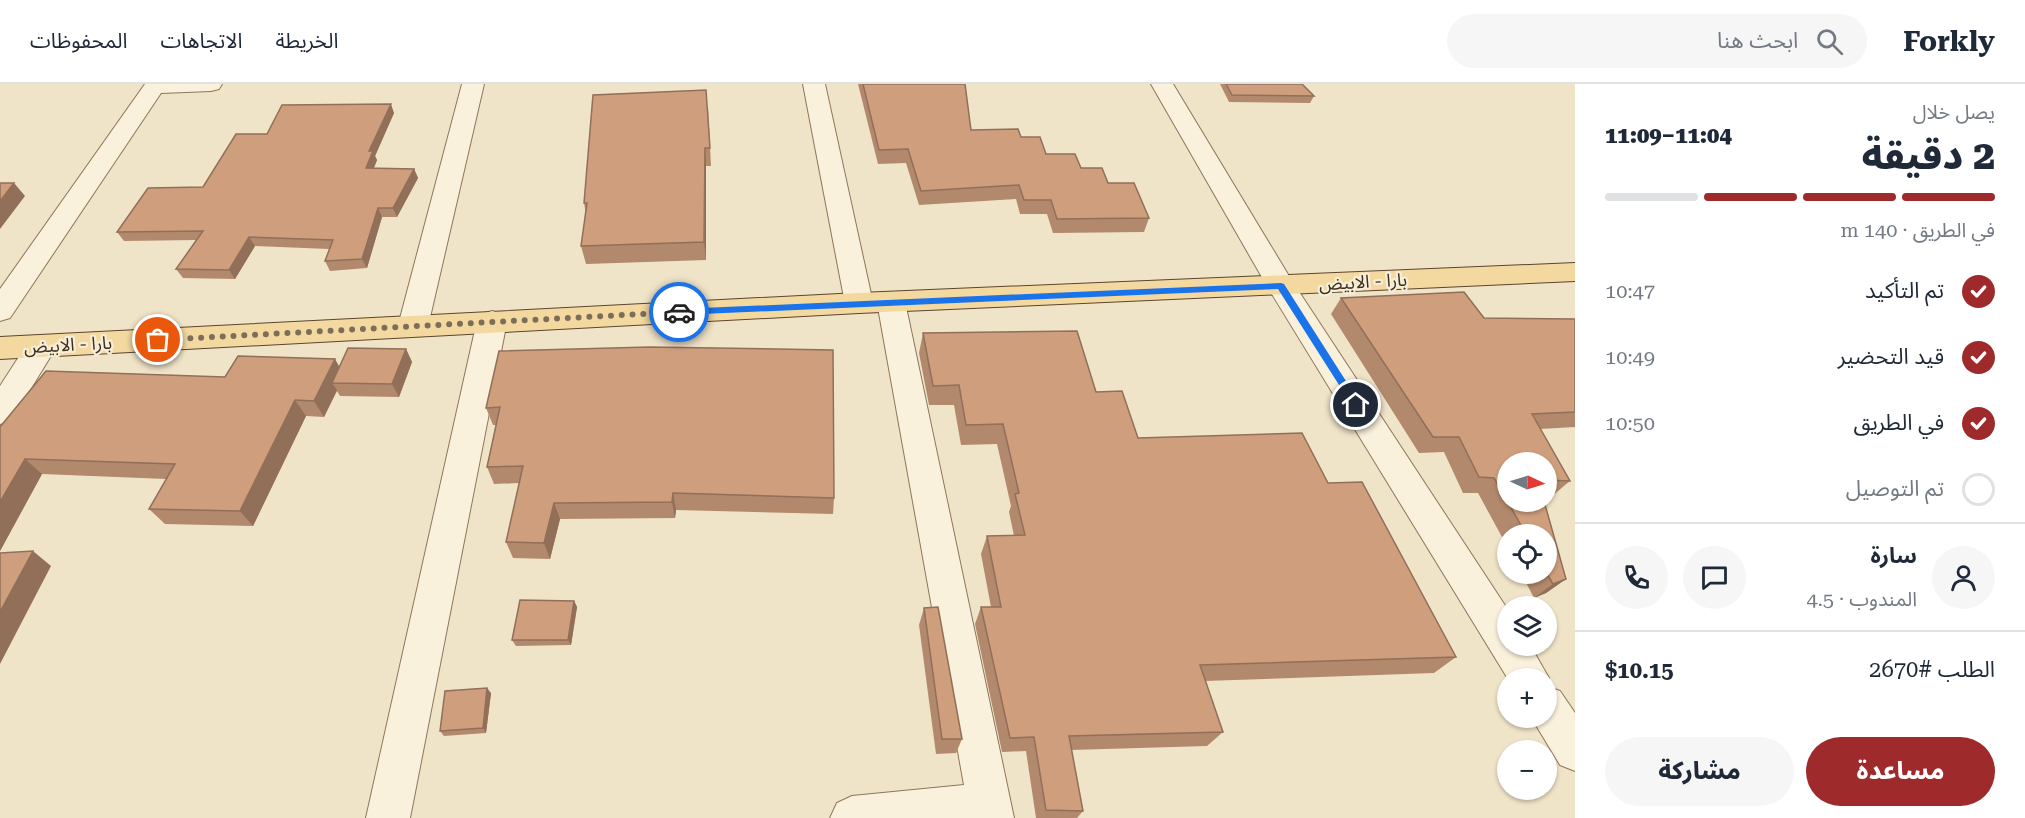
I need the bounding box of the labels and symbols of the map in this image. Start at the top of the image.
street label: بارا - الابيض [1318,269,1408,295]
courier [649,282,709,342]
pin [132,314,183,365]
street label: بارا - الابيض [23,332,113,358]
pin [1330,379,1381,430]
north arrow [1497,452,1557,512]

